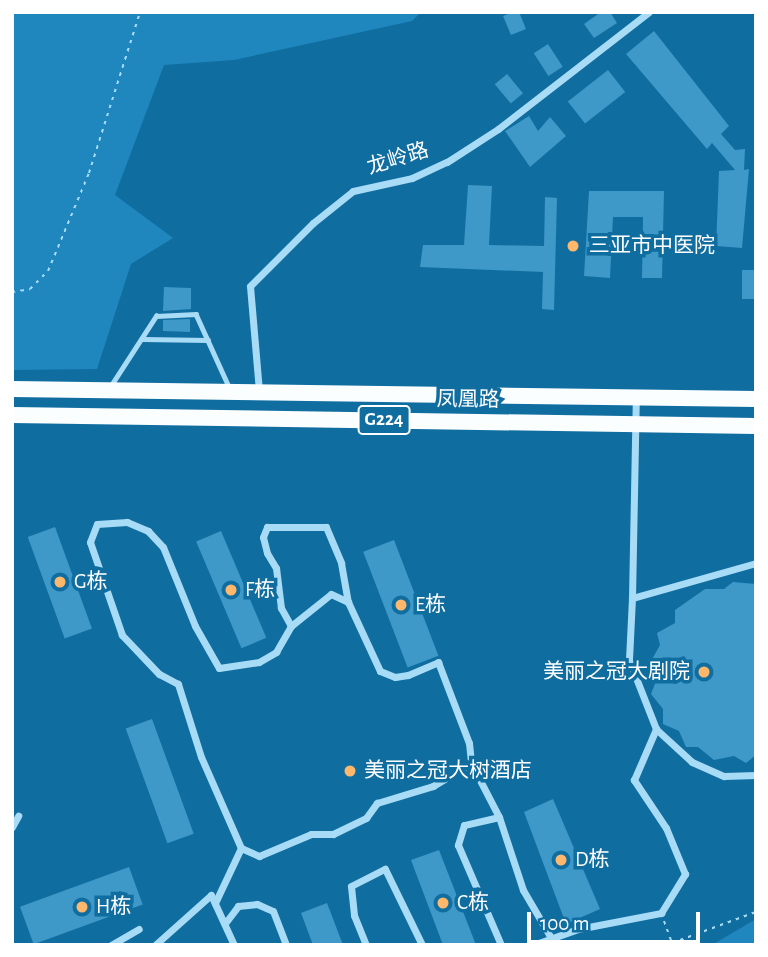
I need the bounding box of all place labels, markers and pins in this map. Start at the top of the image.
place label: 三亚市中医院 [589,233,715,259]
marker: 三亚市中医院 [563,236,583,256]
place label: G栋 [74,569,108,595]
marker: G栋 [52,574,68,590]
place label: F栋 [245,577,275,603]
marker: F栋 [223,582,239,598]
place label: E栋 [415,592,446,618]
marker: E栋 [393,597,409,613]
place label: 美丽之冠大剧院 [543,659,690,685]
marker: 美丽之冠大剧院 [696,664,712,680]
place label: 美丽之冠大树酒店 [364,758,532,784]
marker: 美丽之冠大树酒店 [342,763,358,779]
place label: D栋 [575,847,610,873]
marker: D栋 [553,852,569,868]
place label: C栋 [457,890,489,916]
place label: H栋 [96,894,131,920]
marker: C栋 [435,895,451,911]
marker: H栋 [74,899,90,915]

